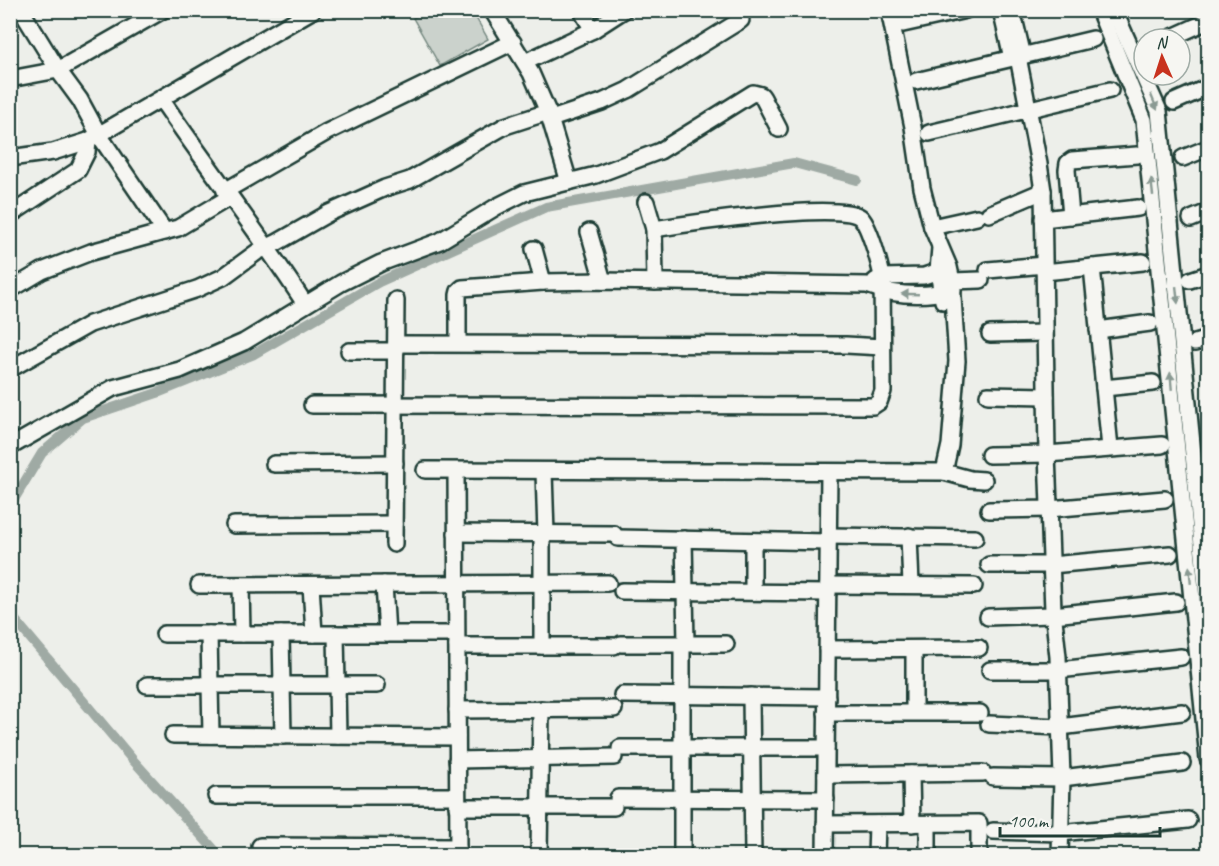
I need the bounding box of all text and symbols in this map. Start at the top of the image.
north arrow [1132,27,1192,87]
text: N [1156,33,1170,53]
one-way arrow [1150,94,1159,111]
one-way arrow [1147,177,1157,196]
one-way arrow [1172,286,1182,305]
one-way arrow [900,289,919,299]
one-way arrow [1166,371,1176,390]
one-way arrow [1185,565,1195,584]
scale bar [1000,800,1160,838]
text: 100 m [1009,810,1050,832]

